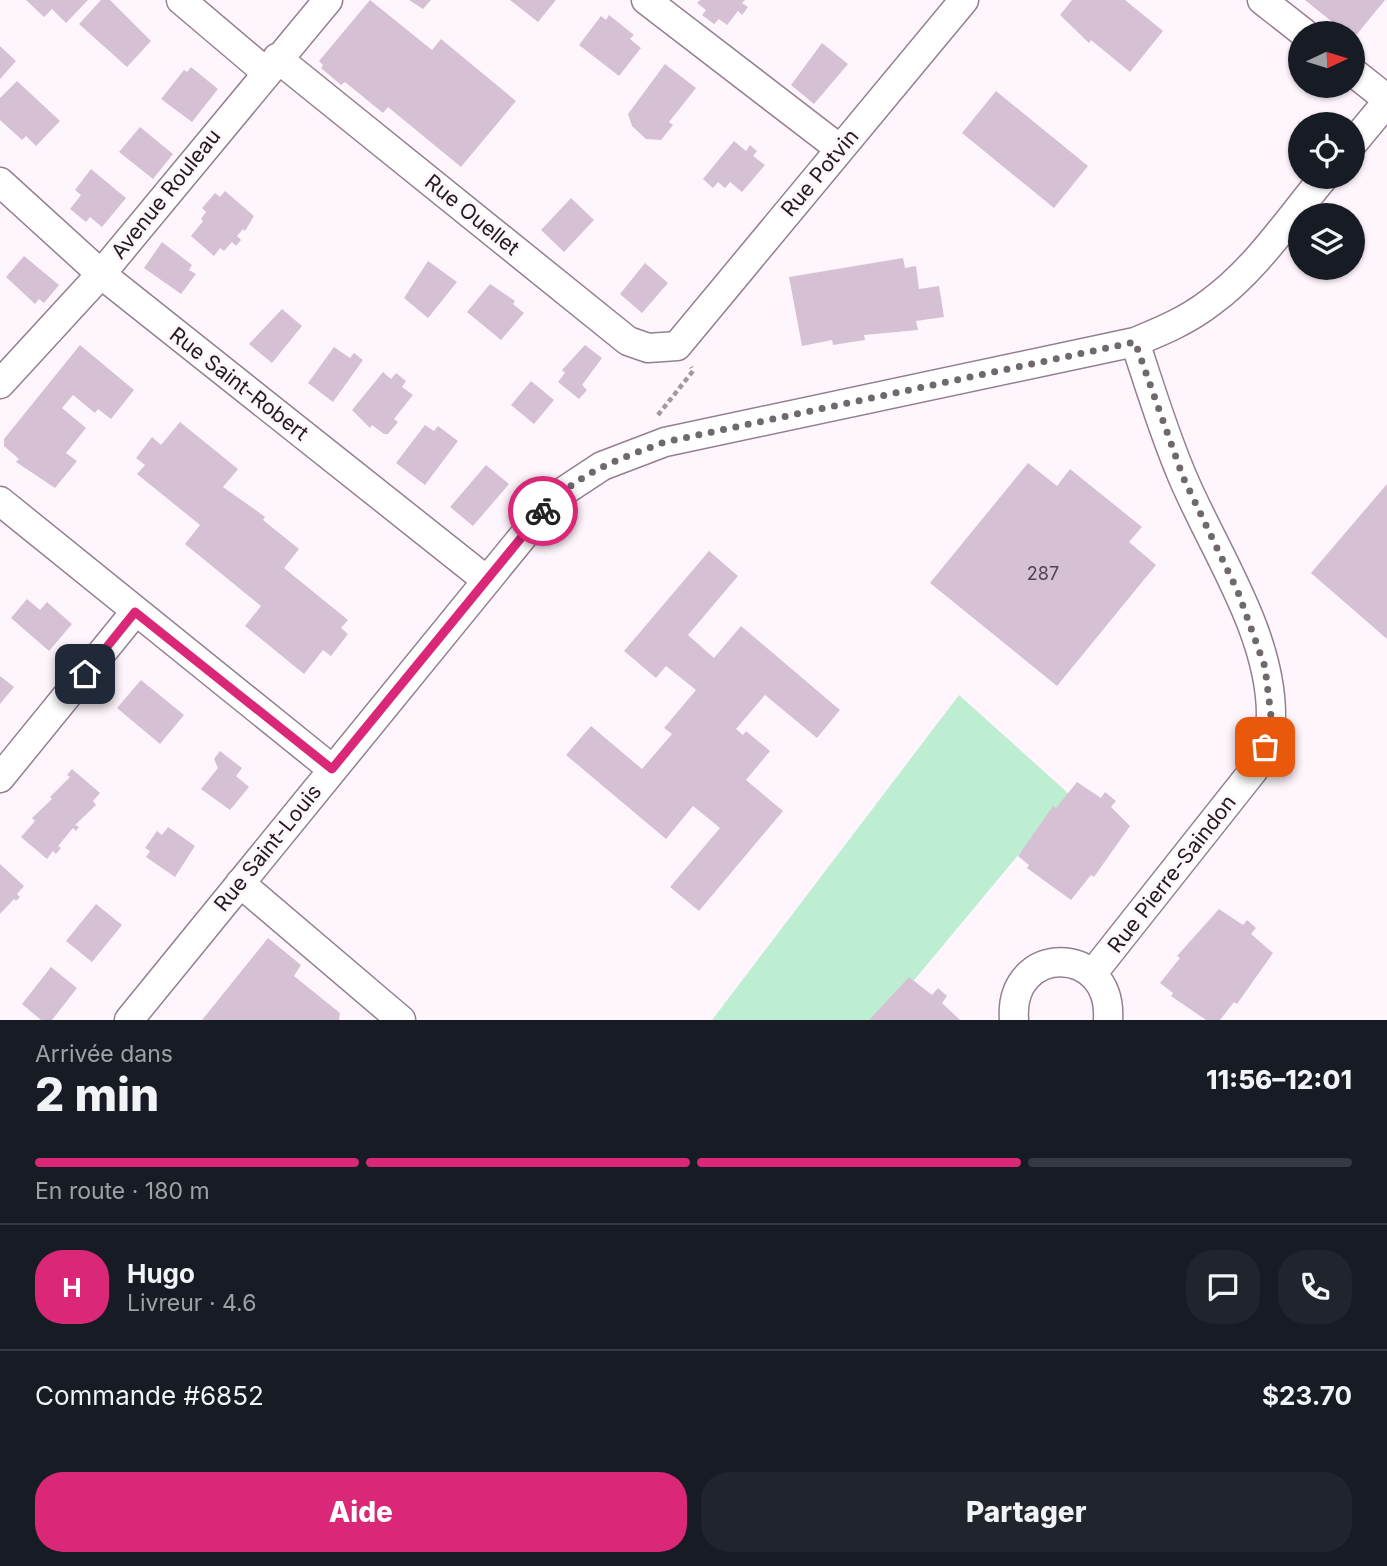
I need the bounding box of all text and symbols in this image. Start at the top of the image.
north arrow [1288,21,1365,98]
map controls [1288,21,1365,280]
button: locate [1288,112,1365,189]
street label: Avenue Rouleau [106,124,226,264]
street label: Rue Potvin [776,124,863,222]
street label: Rue Ouellet [420,169,525,260]
button: layers [1288,203,1365,280]
street label: Rue Saint-Robert [165,322,314,446]
courier [508,476,578,546]
icon: bike [524,492,562,530]
house number: 287 [1027,563,1059,584]
pin [55,644,115,704]
icon: home [66,655,104,693]
pin [1235,717,1295,777]
icon: bag [1246,728,1284,766]
street label: Rue Saint-Louis [209,779,326,916]
street label: Rue Pierre-Saindon [1102,790,1241,957]
text: Arrivée dans [35,1040,173,1068]
text: 11:56–12:01 [1206,1064,1352,1095]
text: 2 min [35,1066,159,1122]
text: En route · 180 m [35,1177,210,1205]
button: chat [1186,1250,1260,1324]
button: phone [1278,1250,1352,1324]
text: Hugo [127,1258,195,1289]
text: H [62,1272,82,1303]
text: Livreur · 4.6 [127,1289,256,1317]
text: Commande #6852 [35,1380,264,1411]
text: $23.70 [1262,1380,1352,1411]
button: Aide [35,1472,687,1552]
button: Partager [701,1472,1352,1552]

